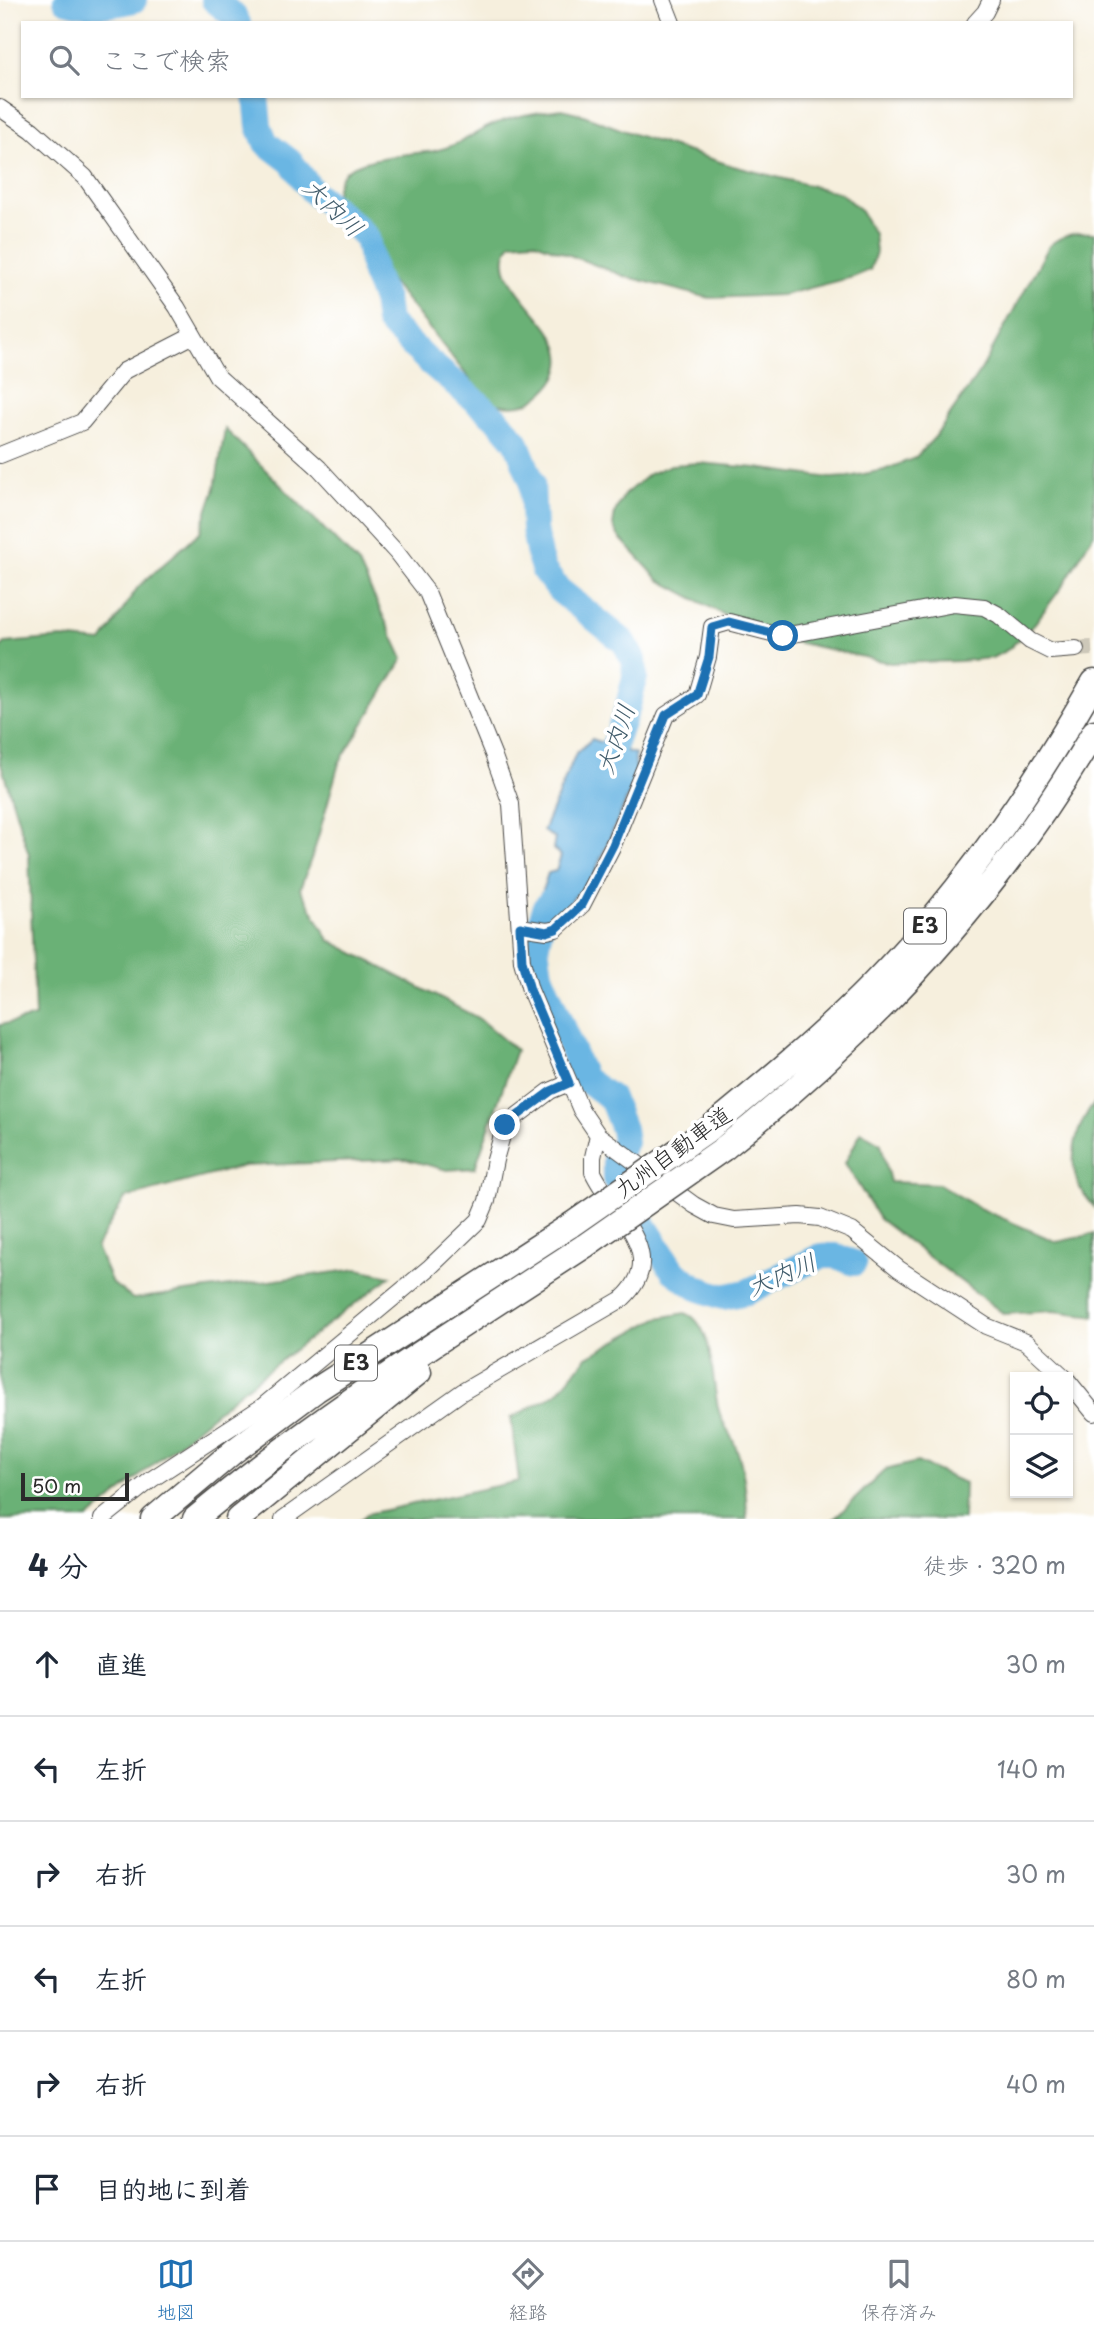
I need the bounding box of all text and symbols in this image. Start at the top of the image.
search box [21,21,1073,98]
text: ここで検索 [101,40,231,79]
icon: search [45,41,83,79]
water label: 大内川 [296,169,373,245]
route start [767,620,798,651]
water label: 大内川 [585,698,643,778]
road number: E3 [904,908,946,944]
street label: 九州自動車道 [606,1096,738,1206]
route end [489,1109,520,1140]
water label: 大内川 [741,1243,821,1304]
road number: E3 [335,1346,377,1380]
map controls [1010,1372,1073,1498]
button: locate [1010,1372,1073,1435]
button: layers [1010,1435,1073,1498]
scale bar [21,1470,130,1502]
text: 50 m [32,1471,81,1499]
text: 4 分 [28,1542,88,1587]
text: 徒歩 · 320 m [923,1547,1066,1582]
text: 直進 [95,1644,147,1683]
icon: ahead [28,1645,66,1683]
text: 30 m [1005,1646,1066,1681]
text: 左折 [95,1749,147,1788]
icon: left [28,1750,66,1788]
text: 140 m [997,1751,1066,1786]
text: 右折 [95,1854,147,1893]
icon: right [28,1855,66,1893]
text: 30 m [1005,1856,1066,1891]
text: 左折 [95,1959,147,1998]
icon: left [28,1960,66,1998]
text: 80 m [1006,1961,1066,1996]
text: 右折 [95,2064,147,2103]
icon: right [28,2065,66,2103]
text: 40 m [1006,2066,1066,2101]
text: 目的地に到着 [95,2169,251,2208]
icon: arrive [28,2170,66,2208]
tab: 地図 [157,2255,195,2325]
tab: 経路 [509,2255,547,2325]
tab: 保存済み [861,2255,937,2325]

